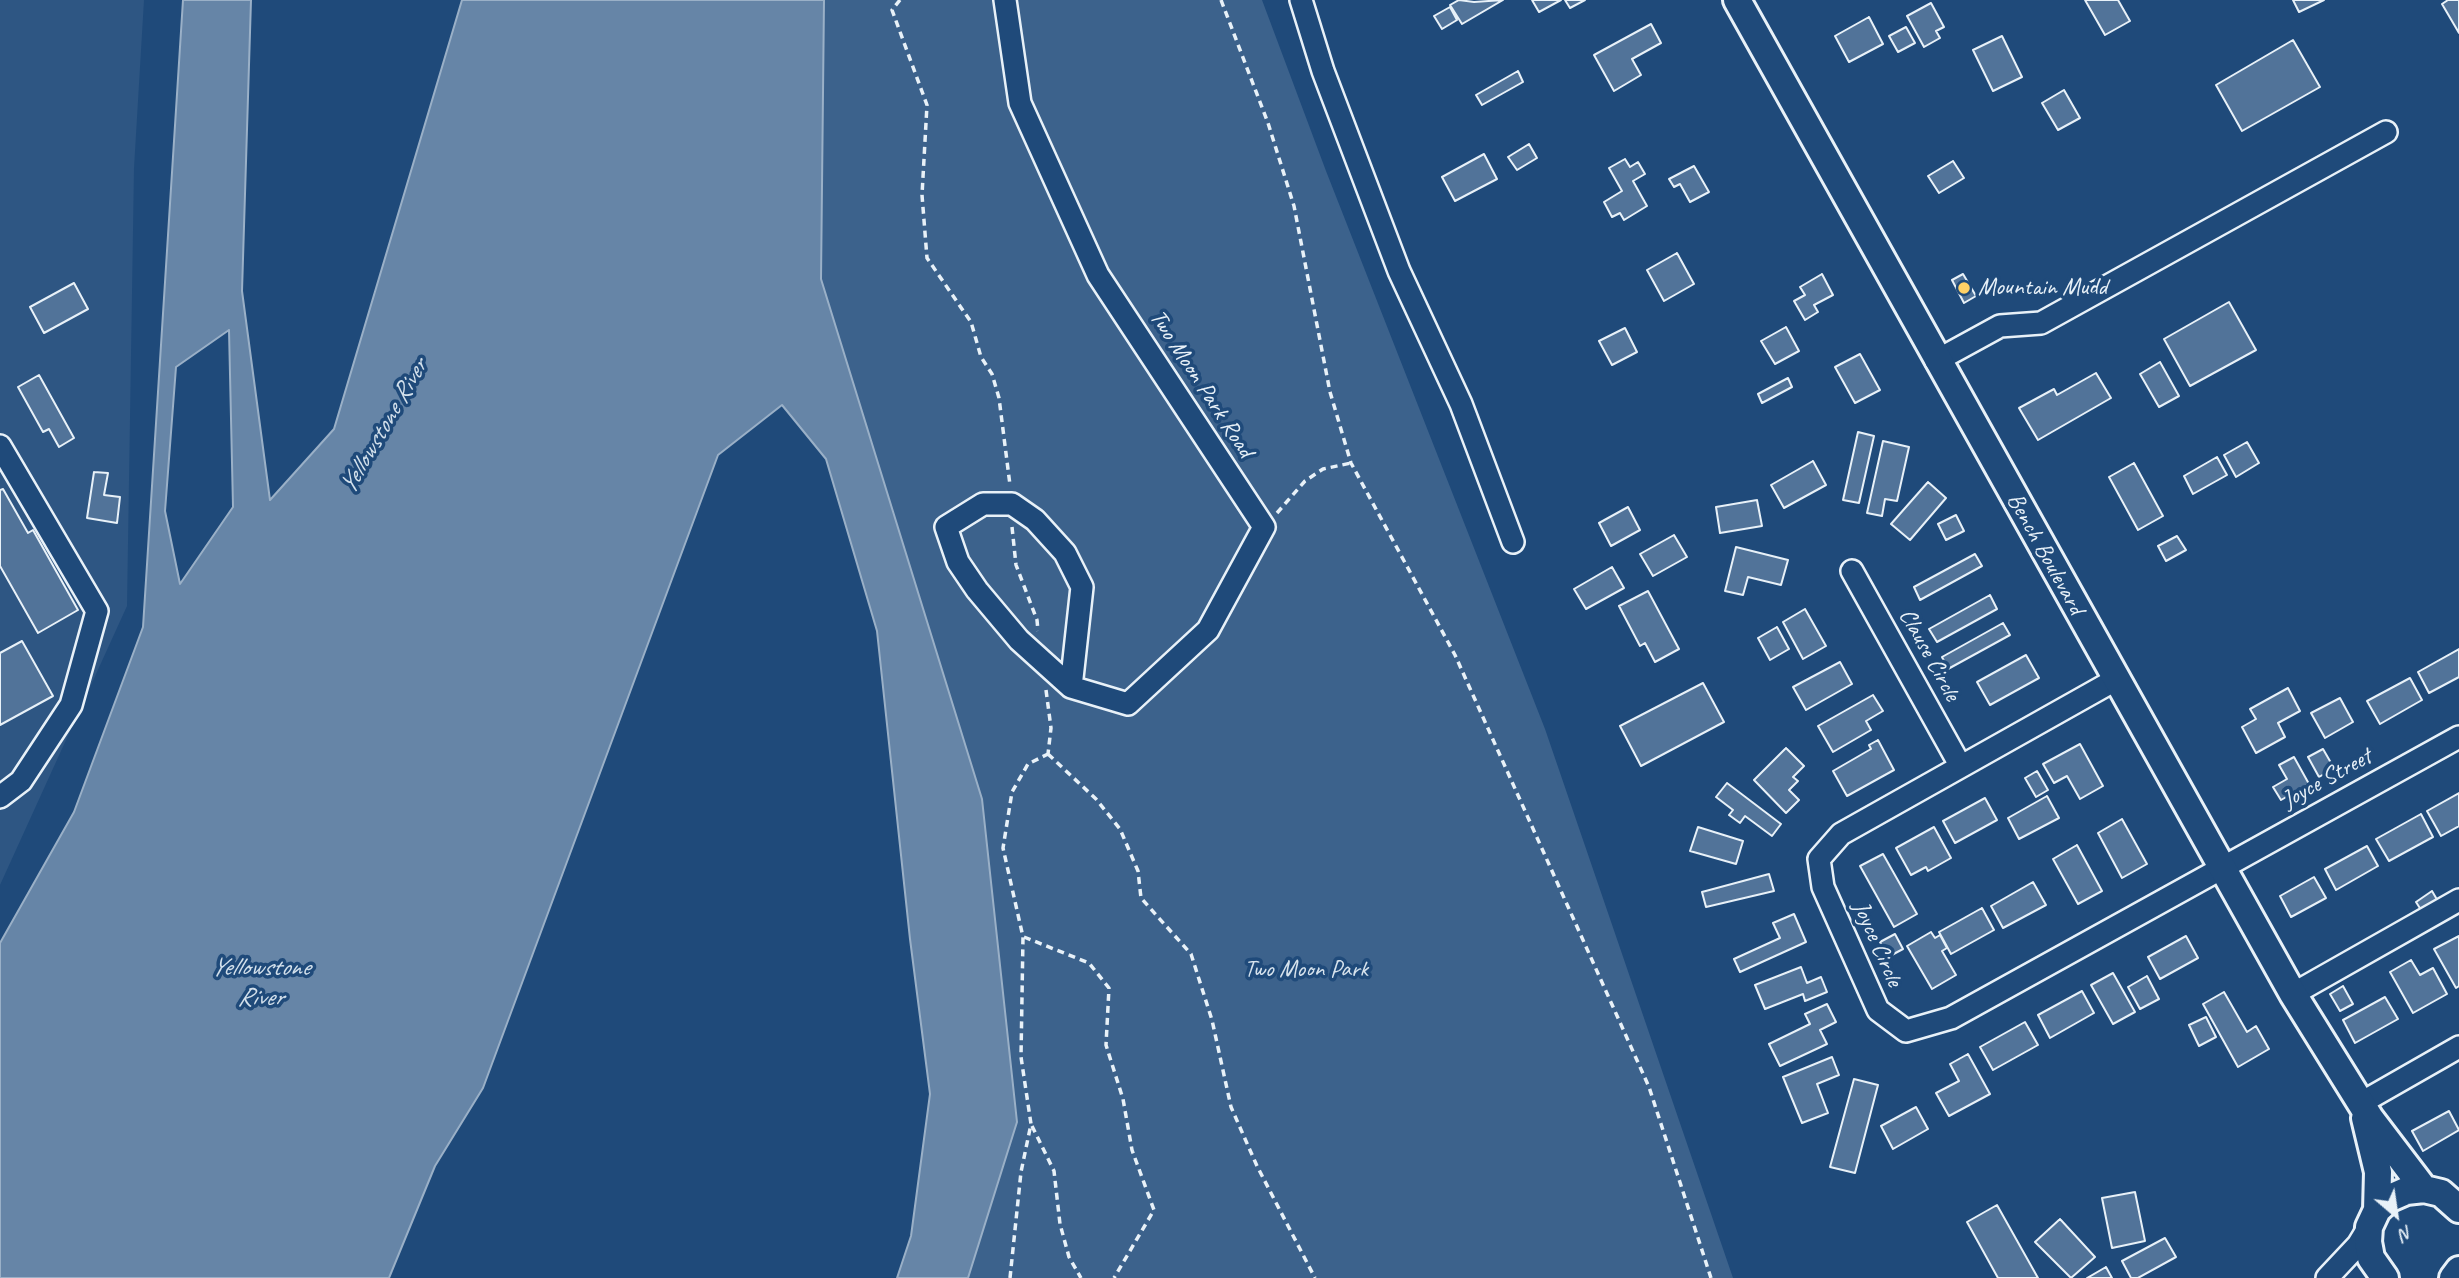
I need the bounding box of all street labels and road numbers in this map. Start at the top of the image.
street label: Two Moon Park Road [1143,305,1259,463]
street label: Bench Boulevard [2000,488,2090,620]
street label: Clause Circle [1892,604,1966,706]
street label: Joyce Street [2277,743,2377,815]
street label: Joyce Circle [1845,897,1909,991]

